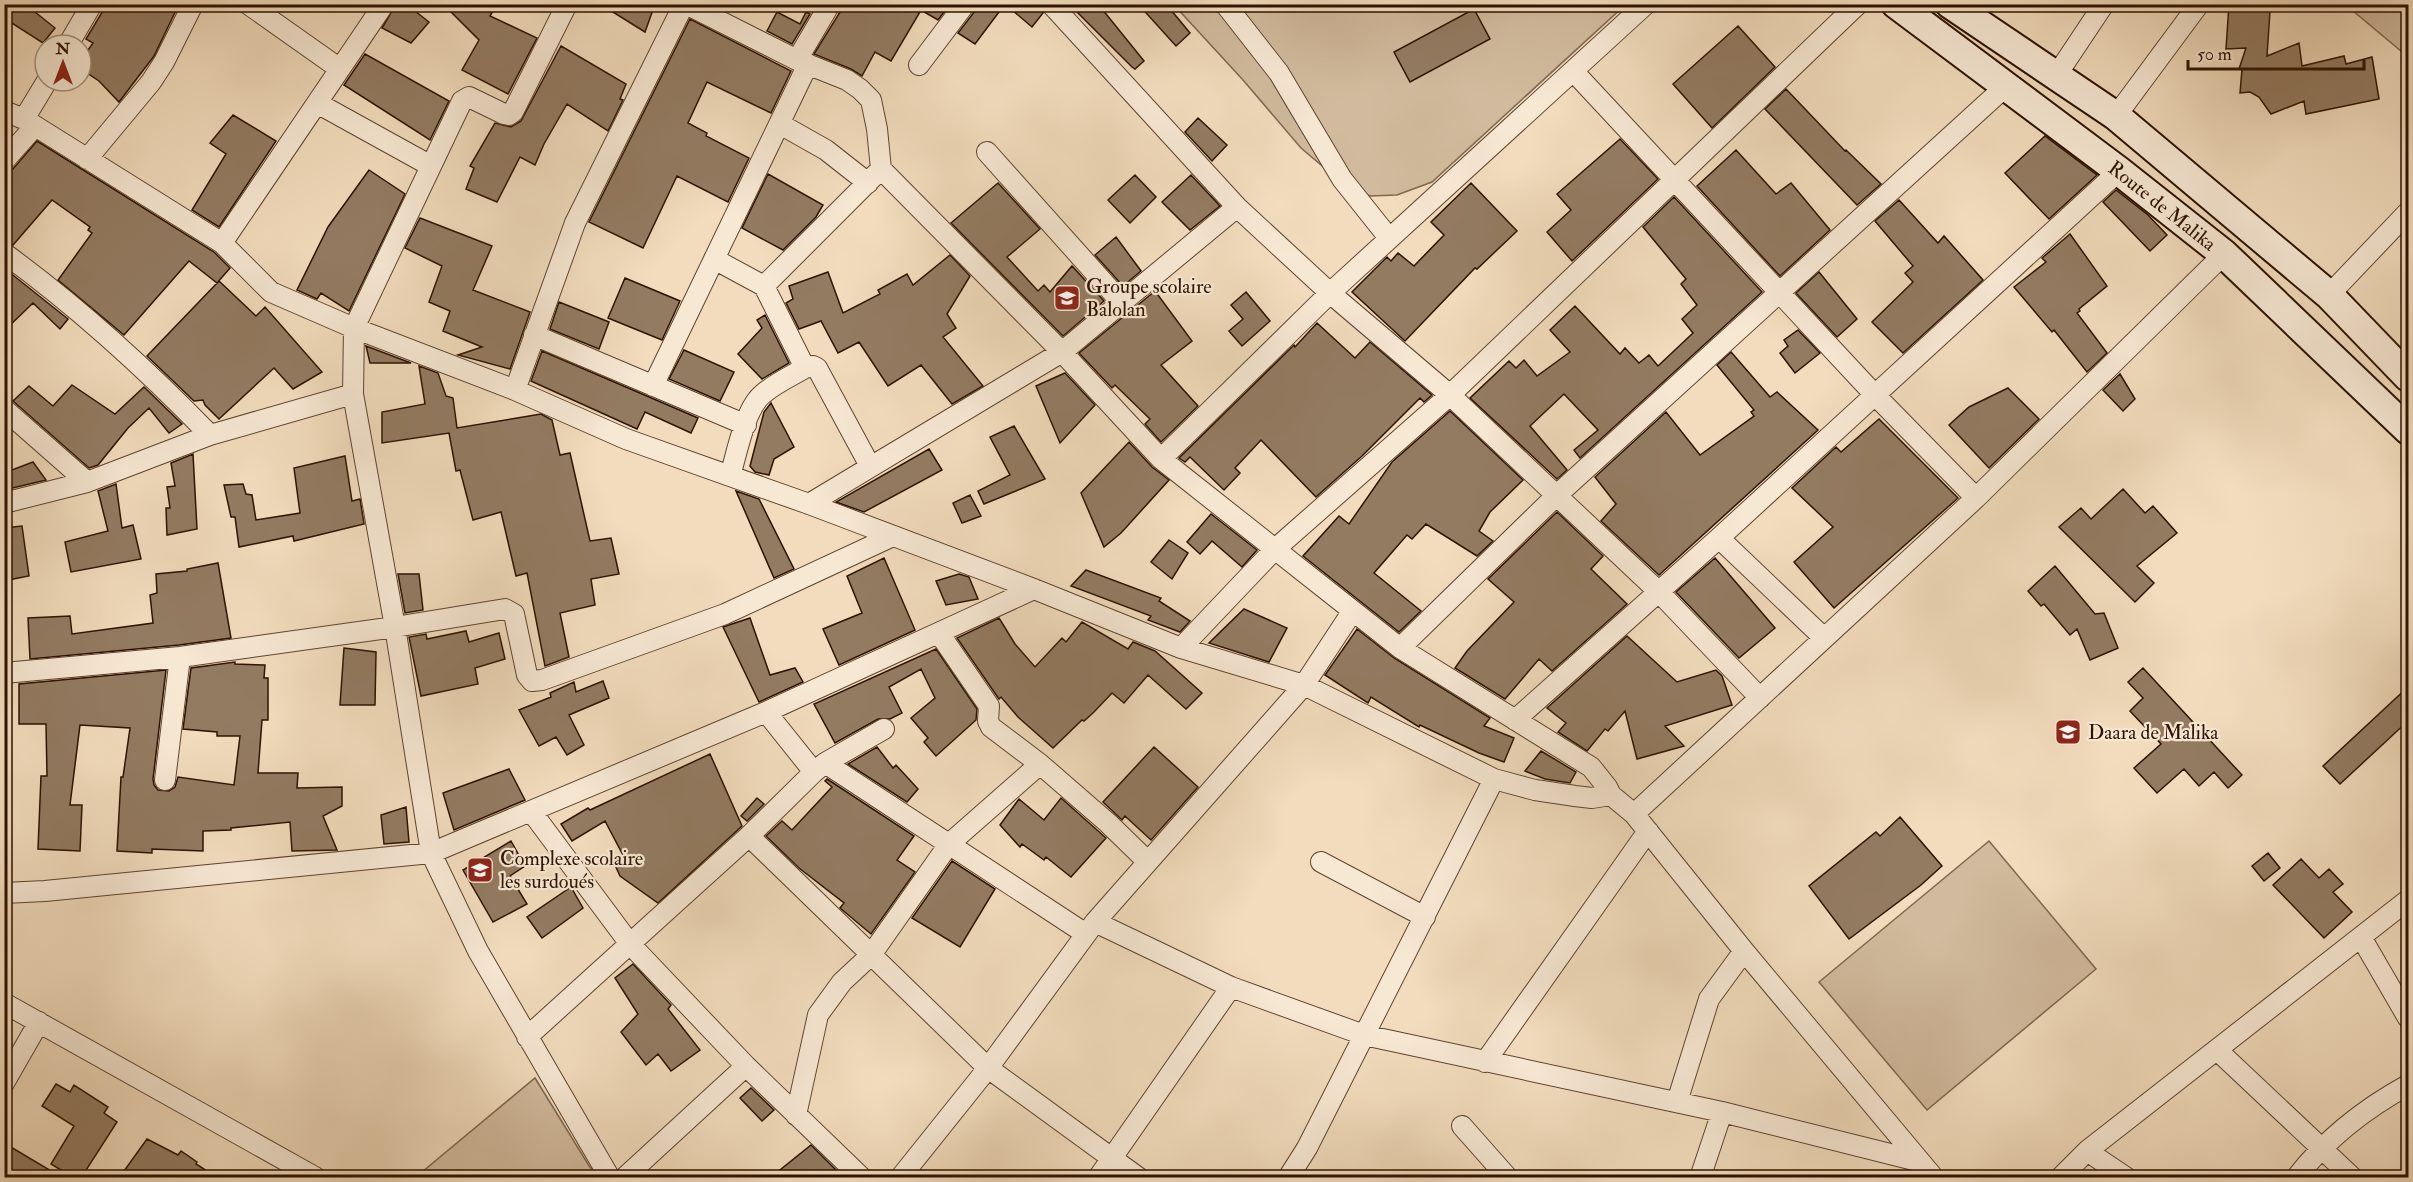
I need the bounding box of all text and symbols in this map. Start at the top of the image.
north arrow [33,33,93,93]
scale bar [2188,33,2364,71]
text: N [55,39,71,59]
text: 50 m [2197,43,2232,66]
street label: Route de Malika [2103,155,2222,257]
place label: Groupe scolaire Balolan [1086,274,1212,322]
school or university icon: Groupe scolaire Balolan [1052,283,1082,313]
school or university icon: Daara de Malika [2053,717,2083,747]
place label: Daara de Malika [2088,720,2219,745]
place label: Complexe scolaire les surdoués [500,846,643,894]
school or university icon: Complexe scolaire les surdoués [465,855,495,885]

